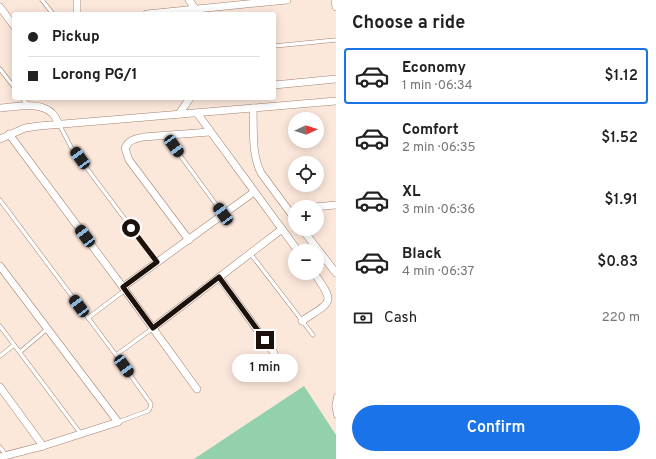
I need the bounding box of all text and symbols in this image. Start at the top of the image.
text: Choose a ride [352,12,465,35]
text: Pickup [52,28,100,47]
icon: car [354,58,390,94]
text: Economy [402,59,466,78]
text: Lorong PG/1 [52,66,137,85]
text: $1.12 [605,67,638,86]
text: 1 min · 06:34 [402,78,473,94]
north arrow [288,112,324,148]
map controls [288,112,324,280]
icon: car [354,120,390,156]
text: Comfort [402,121,459,140]
text: $1.52 [601,129,638,148]
car [162,133,186,159]
text: 2 min · 06:35 [402,140,476,156]
car [68,145,92,171]
button: locate [288,156,324,192]
icon: car [354,182,390,218]
text: XL [402,183,420,202]
text: $1.91 [605,191,638,210]
button: + [288,200,324,236]
car [211,201,235,227]
text: 3 min · 06:36 [402,202,475,218]
route start [122,219,140,237]
car [73,223,97,249]
button: − [288,244,324,280]
icon: car [354,244,390,280]
text: Black [402,245,442,264]
text: $0.83 [597,253,638,272]
text: 4 min · 06:37 [402,264,474,280]
car [67,293,91,319]
icon: cash [352,307,374,329]
text: Cash [384,309,417,328]
text: 220 m [602,310,640,326]
route end [256,331,274,349]
car [112,353,136,379]
callout: 1 min [232,354,298,382]
text: 1 min [250,360,280,376]
button: Confirm [352,405,640,451]

